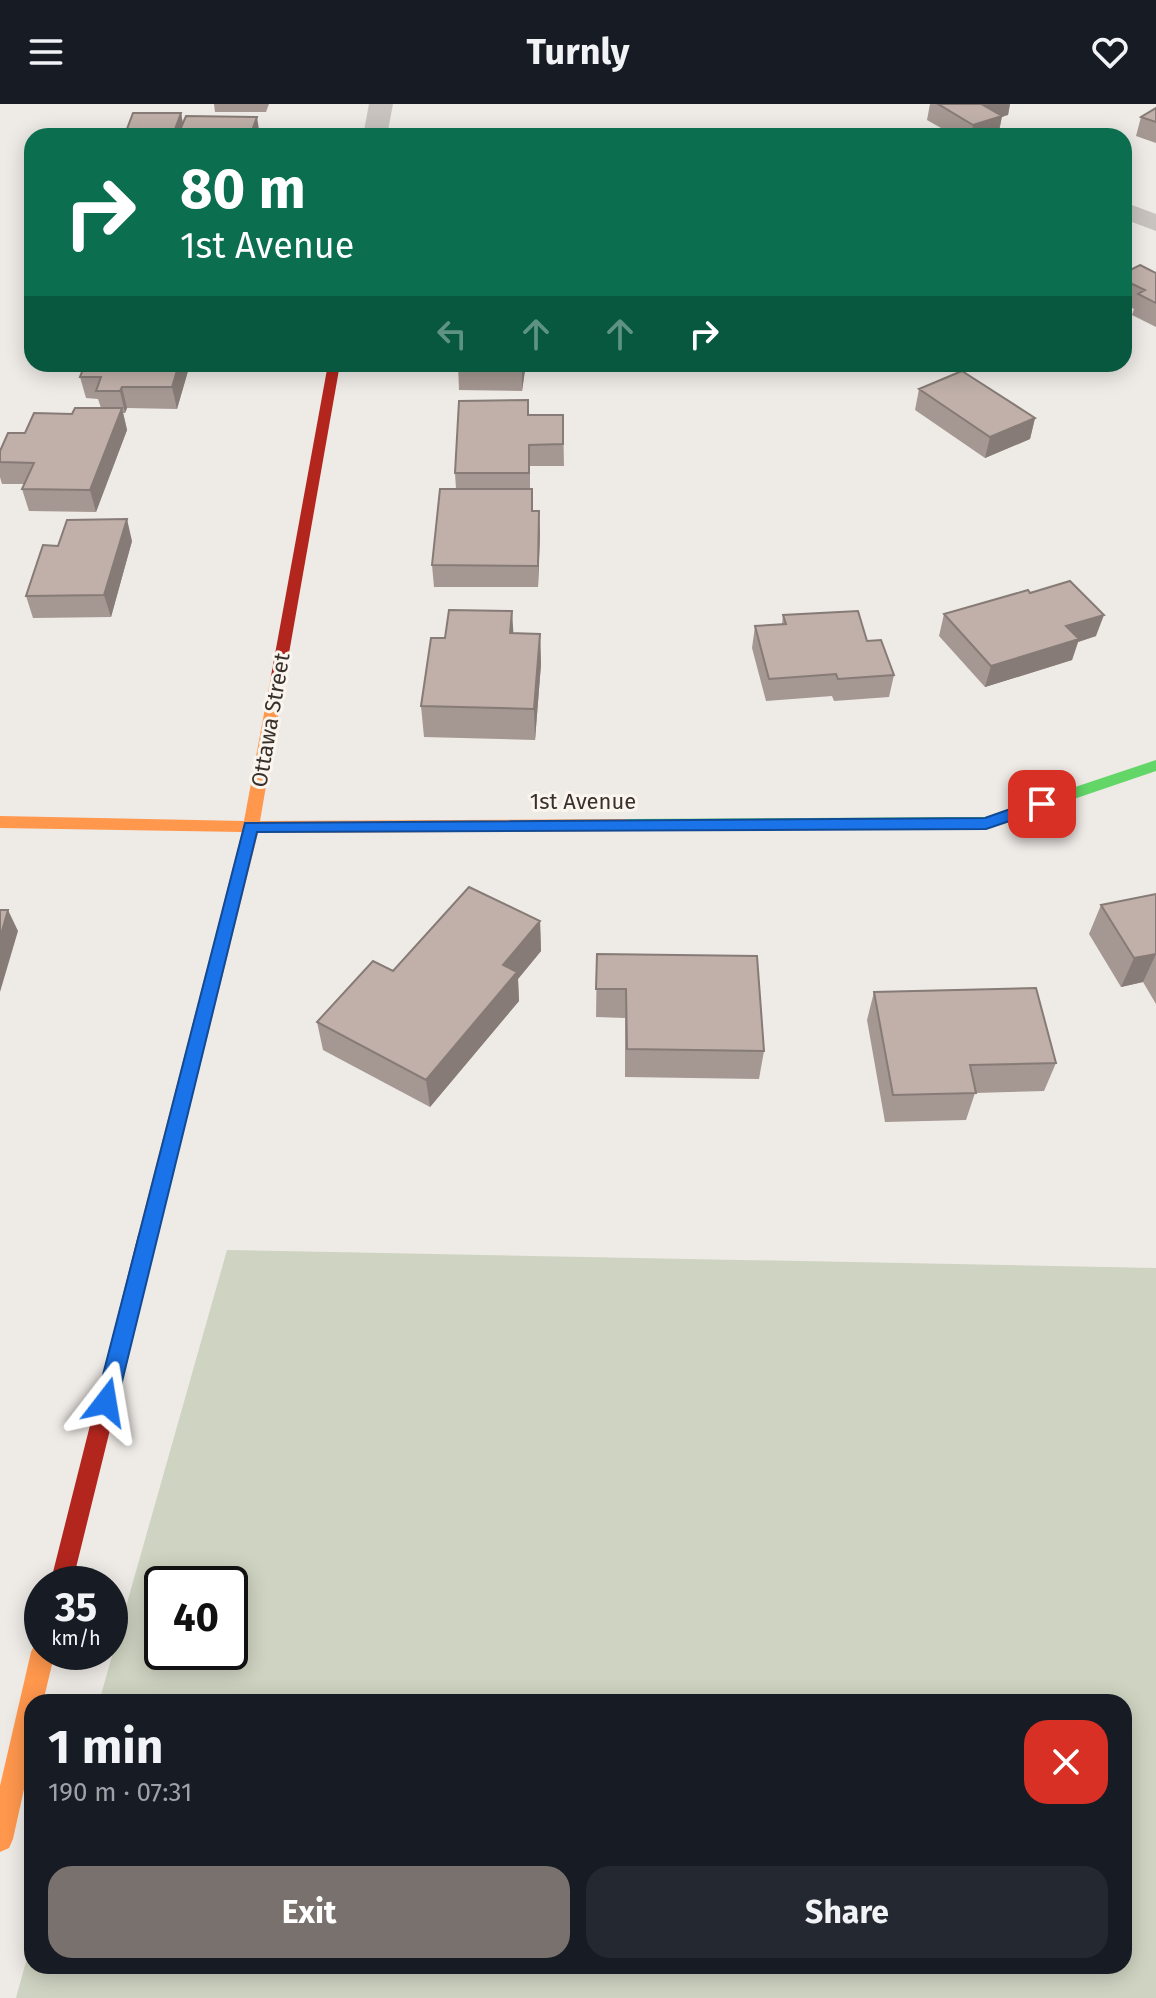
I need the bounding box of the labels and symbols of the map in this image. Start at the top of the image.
street label: Ottawa Street [245,651,296,789]
pin [1008,770,1076,838]
street label: 1st Avenue [530,788,636,815]
position arrow [64,1360,148,1444]
speed limit sign: 40 [144,1566,248,1670]

